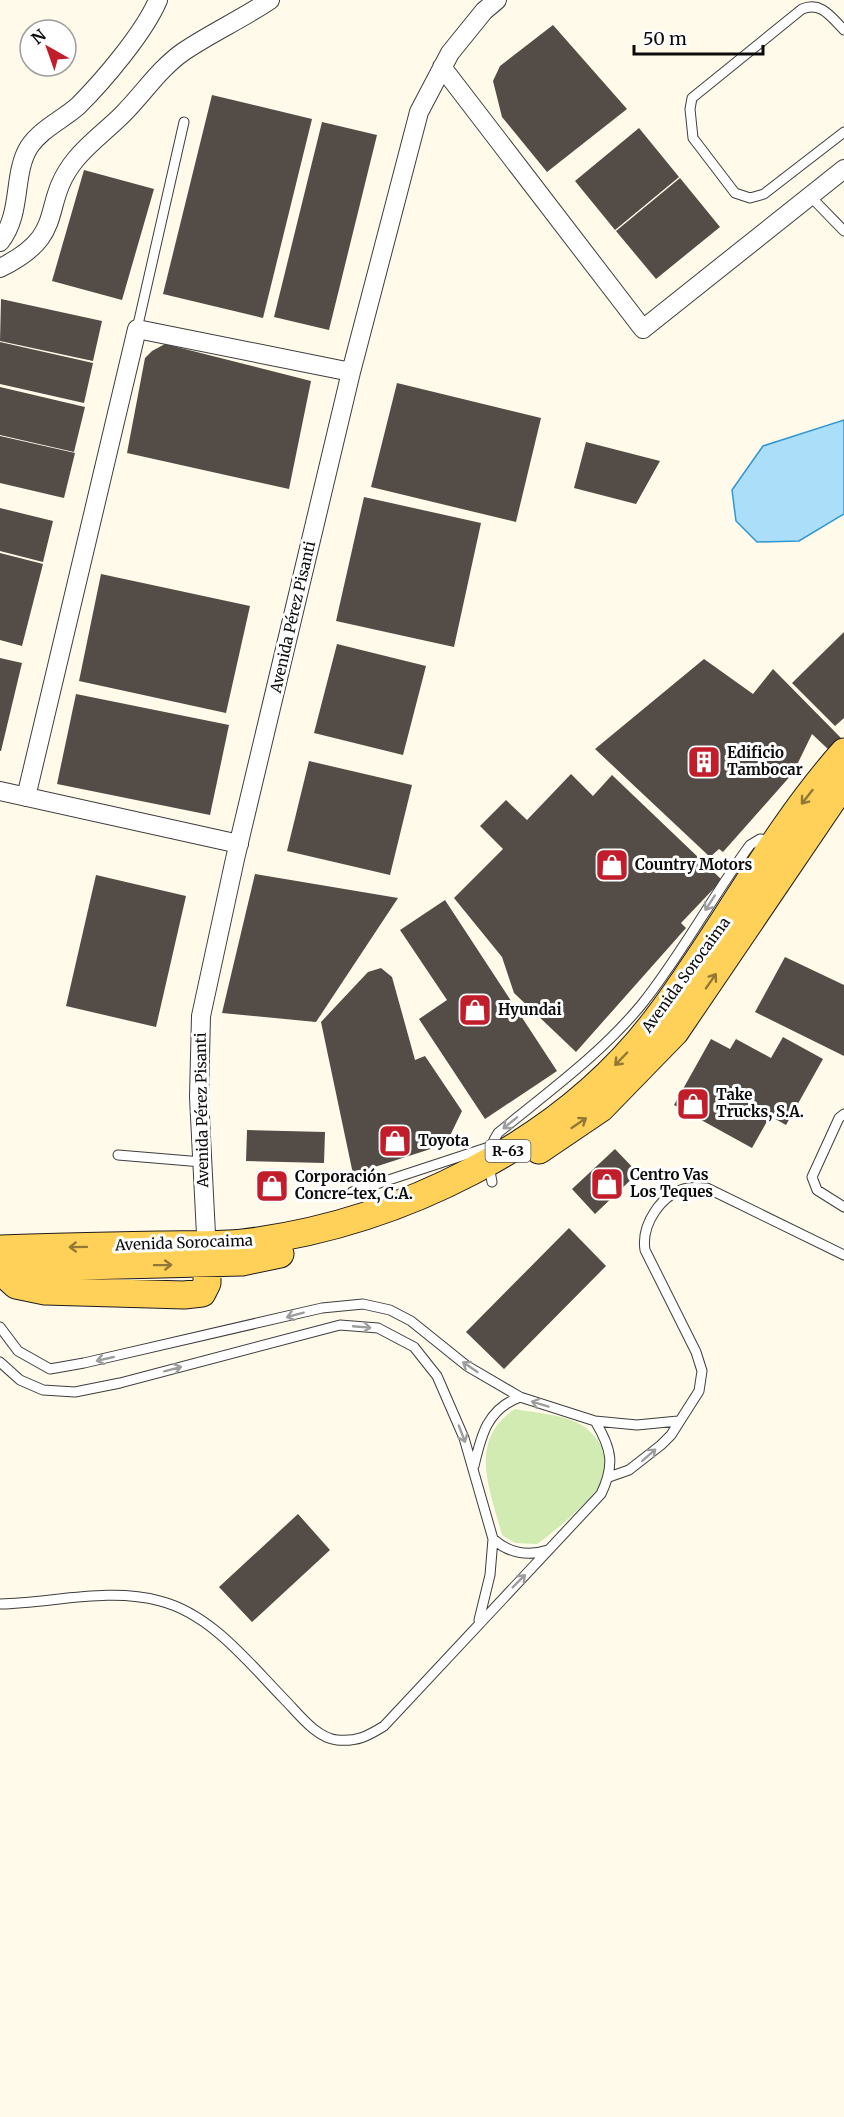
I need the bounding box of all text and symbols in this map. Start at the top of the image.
north arrow [18,18,78,78]
scale bar [634,18,763,56]
text: N [27,25,50,48]
text: 50 m [643,27,687,50]
street label: Avenida Pérez Pisanti [266,539,319,696]
place label: Edificio Tambocar [727,743,803,779]
building icon: Edificio Tambocar [686,744,722,780]
one-way arrow [800,789,813,805]
shop icon: Country Motors [594,847,630,883]
place label: Country Motors [635,855,753,874]
one-way arrow [704,894,716,911]
street label: Avenida Sorocaima [637,913,734,1037]
one-way arrow [705,974,717,990]
shop icon: Hyundai [457,992,493,1028]
place label: Hyundai [498,1000,562,1019]
street label: Avenida Pérez Pisanti [191,1032,212,1189]
one-way arrow [614,1051,629,1066]
place label: Take Trucks, S.A. [716,1085,804,1122]
shop icon: Take Trucks, S.A. [675,1086,711,1122]
one-way arrow [503,1116,518,1130]
one-way arrow [570,1117,586,1129]
shop icon: Toyota [377,1123,413,1159]
place label: Toyota [418,1131,470,1150]
road number: R-63 [486,1140,530,1162]
place label: Centro Vas Los Teques [630,1165,713,1201]
shop icon: Centro Vas Los Teques [589,1166,625,1202]
place label: Corporación Concre-tex, C.A. [295,1167,413,1204]
shop icon: Corporación Concre-tex, C.A. [254,1168,290,1204]
street label: Avenida Sorocaima [114,1231,253,1254]
one-way arrow [69,1241,89,1253]
one-way arrow [153,1259,173,1270]
one-way arrow [286,1310,305,1321]
one-way arrow [352,1322,372,1333]
one-way arrow [96,1353,115,1365]
one-way arrow [461,1361,478,1374]
one-way arrow [163,1363,182,1374]
one-way arrow [531,1397,550,1408]
one-way arrow [457,1424,468,1443]
one-way arrow [641,1449,657,1462]
one-way arrow [512,1574,527,1589]

